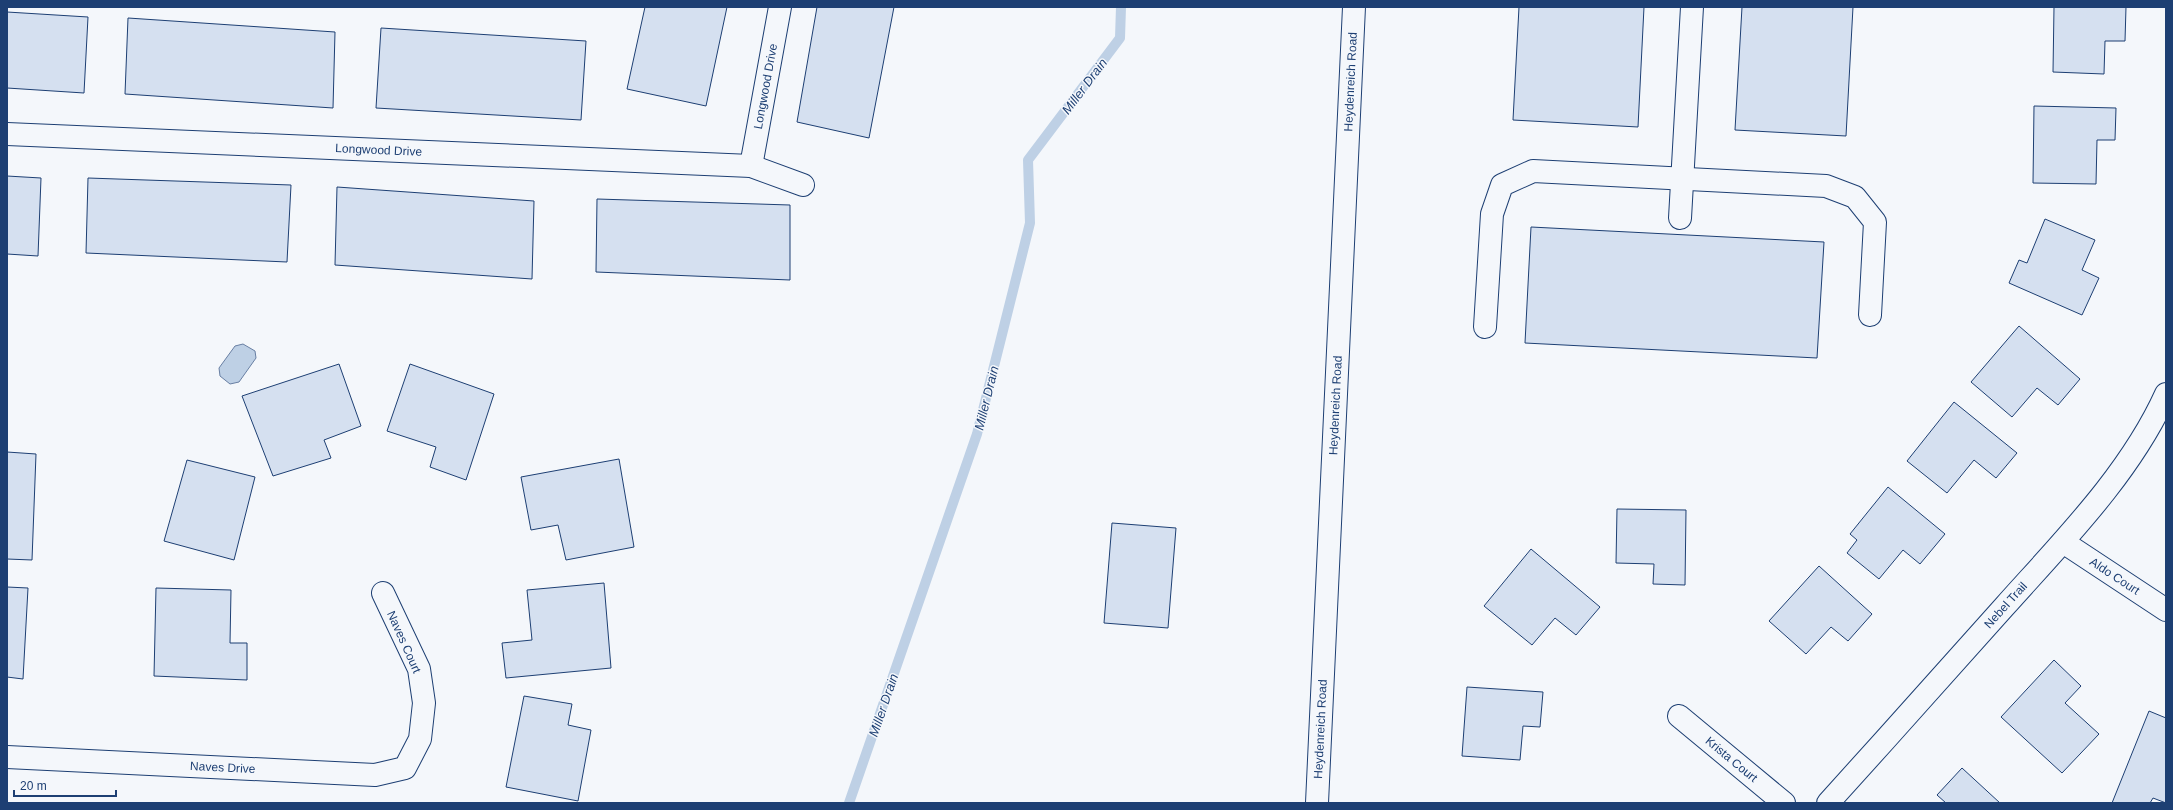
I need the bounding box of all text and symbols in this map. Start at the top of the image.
street label: Heydenreich Road [1341,32,1360,132]
street label: Longwood Drive [751,42,780,130]
water label: Miller Drain [1059,56,1110,117]
street label: Longwood Drive [335,141,423,159]
street label: Heydenreich Road [1326,355,1345,455]
water label: Miller Drain [971,364,1002,432]
street label: Aldo Court [2087,555,2143,598]
street label: Nebel Trail [1981,579,2030,631]
street label: Naves Court [384,609,424,676]
water label: Miller Drain [866,672,901,739]
street label: Heydenreich Road [1311,679,1330,779]
street label: Krista Court [1702,734,1761,785]
street label: Naves Drive [190,759,256,776]
scale bar [14,772,116,798]
text: 20 m [20,779,47,793]

